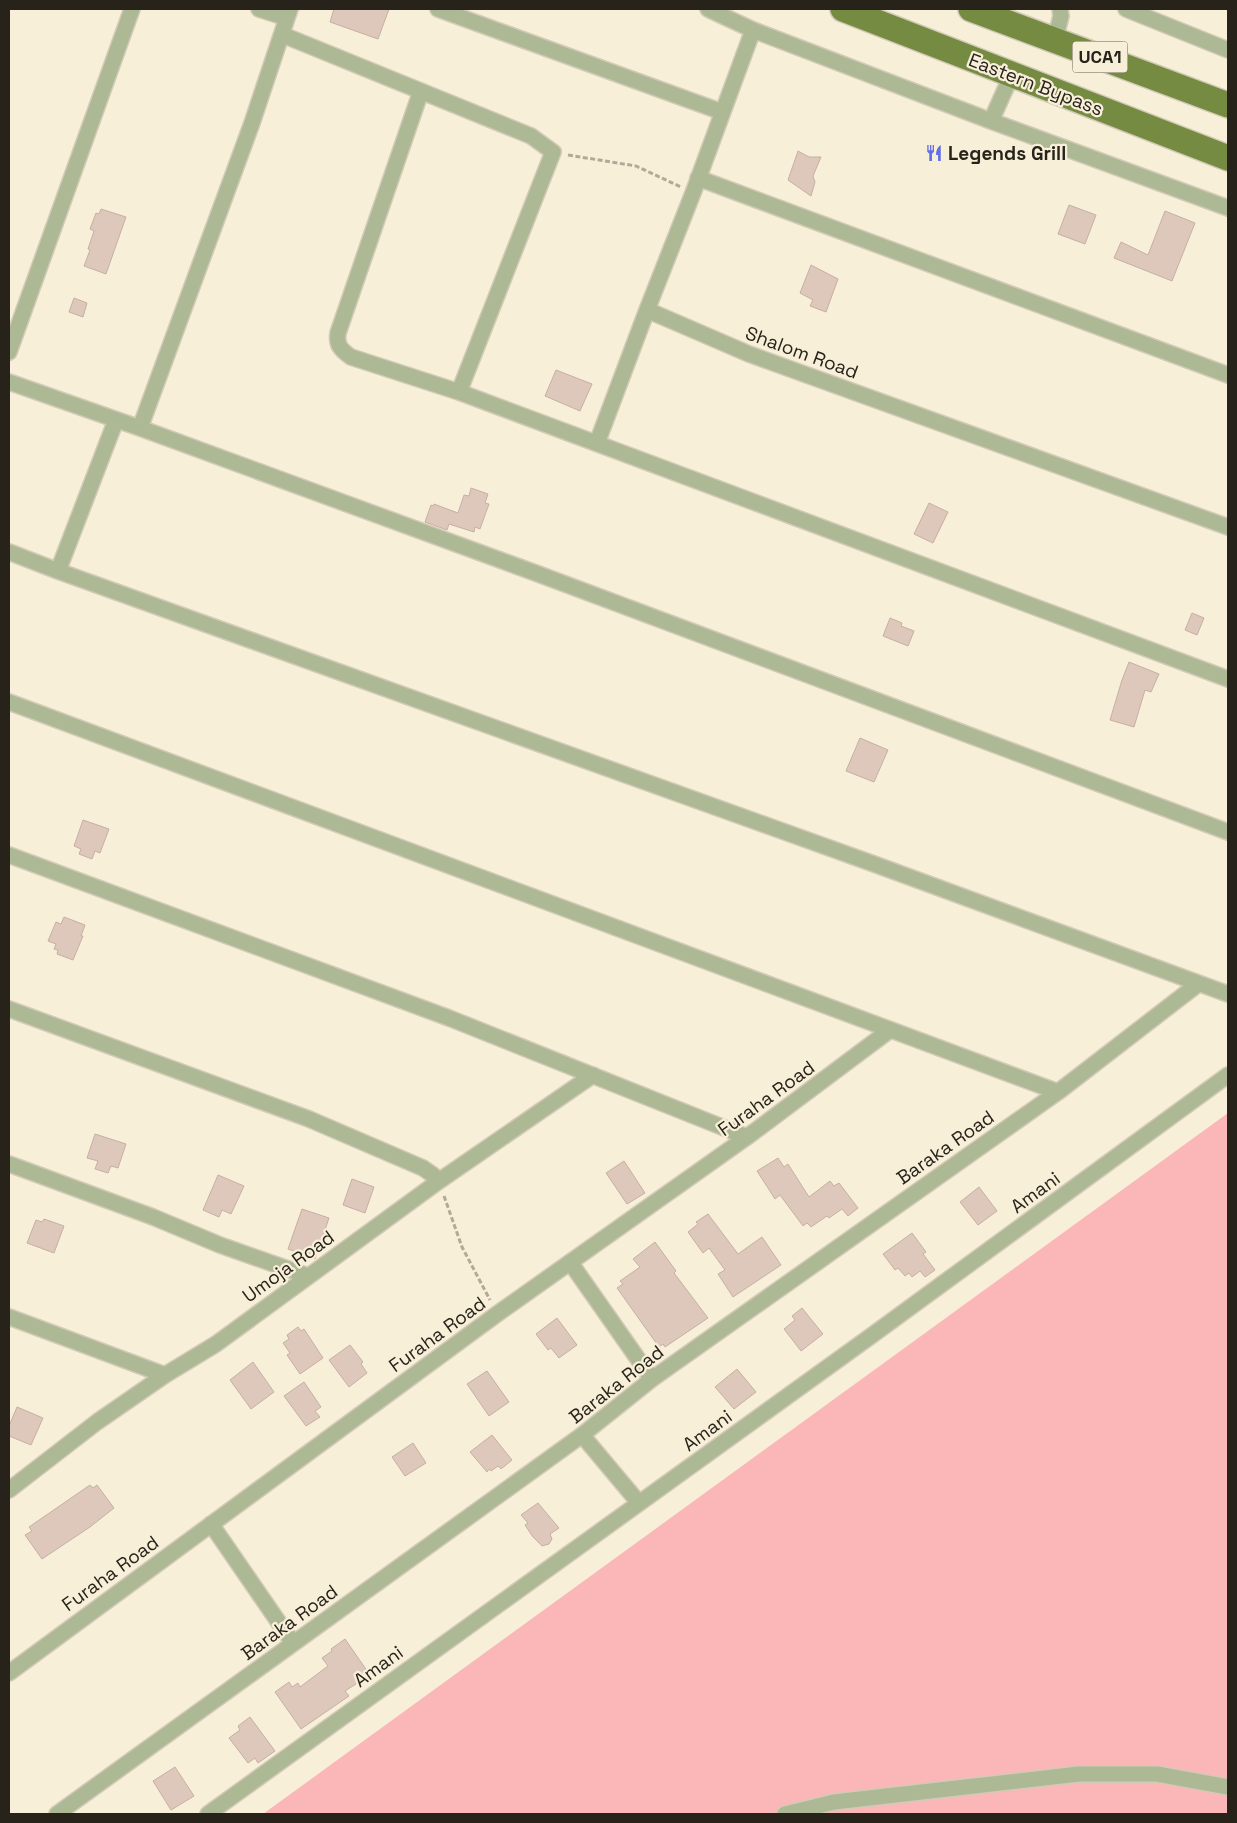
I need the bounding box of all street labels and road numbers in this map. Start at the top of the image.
road number: UCA1 [1072,42,1128,72]
street label: Eastern Bypass [965,47,1107,122]
street label: Shalom Road [742,320,862,384]
street label: Furaha Road [713,1055,820,1142]
street label: Baraka Road [892,1105,999,1190]
street label: Amani [1005,1166,1065,1219]
street label: Umoja Road [237,1225,339,1308]
street label: Furaha Road [384,1291,491,1378]
street label: Baraka Road [564,1340,669,1429]
street label: Amani [677,1404,737,1457]
street label: Furaha Road [57,1530,164,1617]
street label: Baraka Road [236,1579,343,1666]
street label: Amani [348,1640,408,1693]

